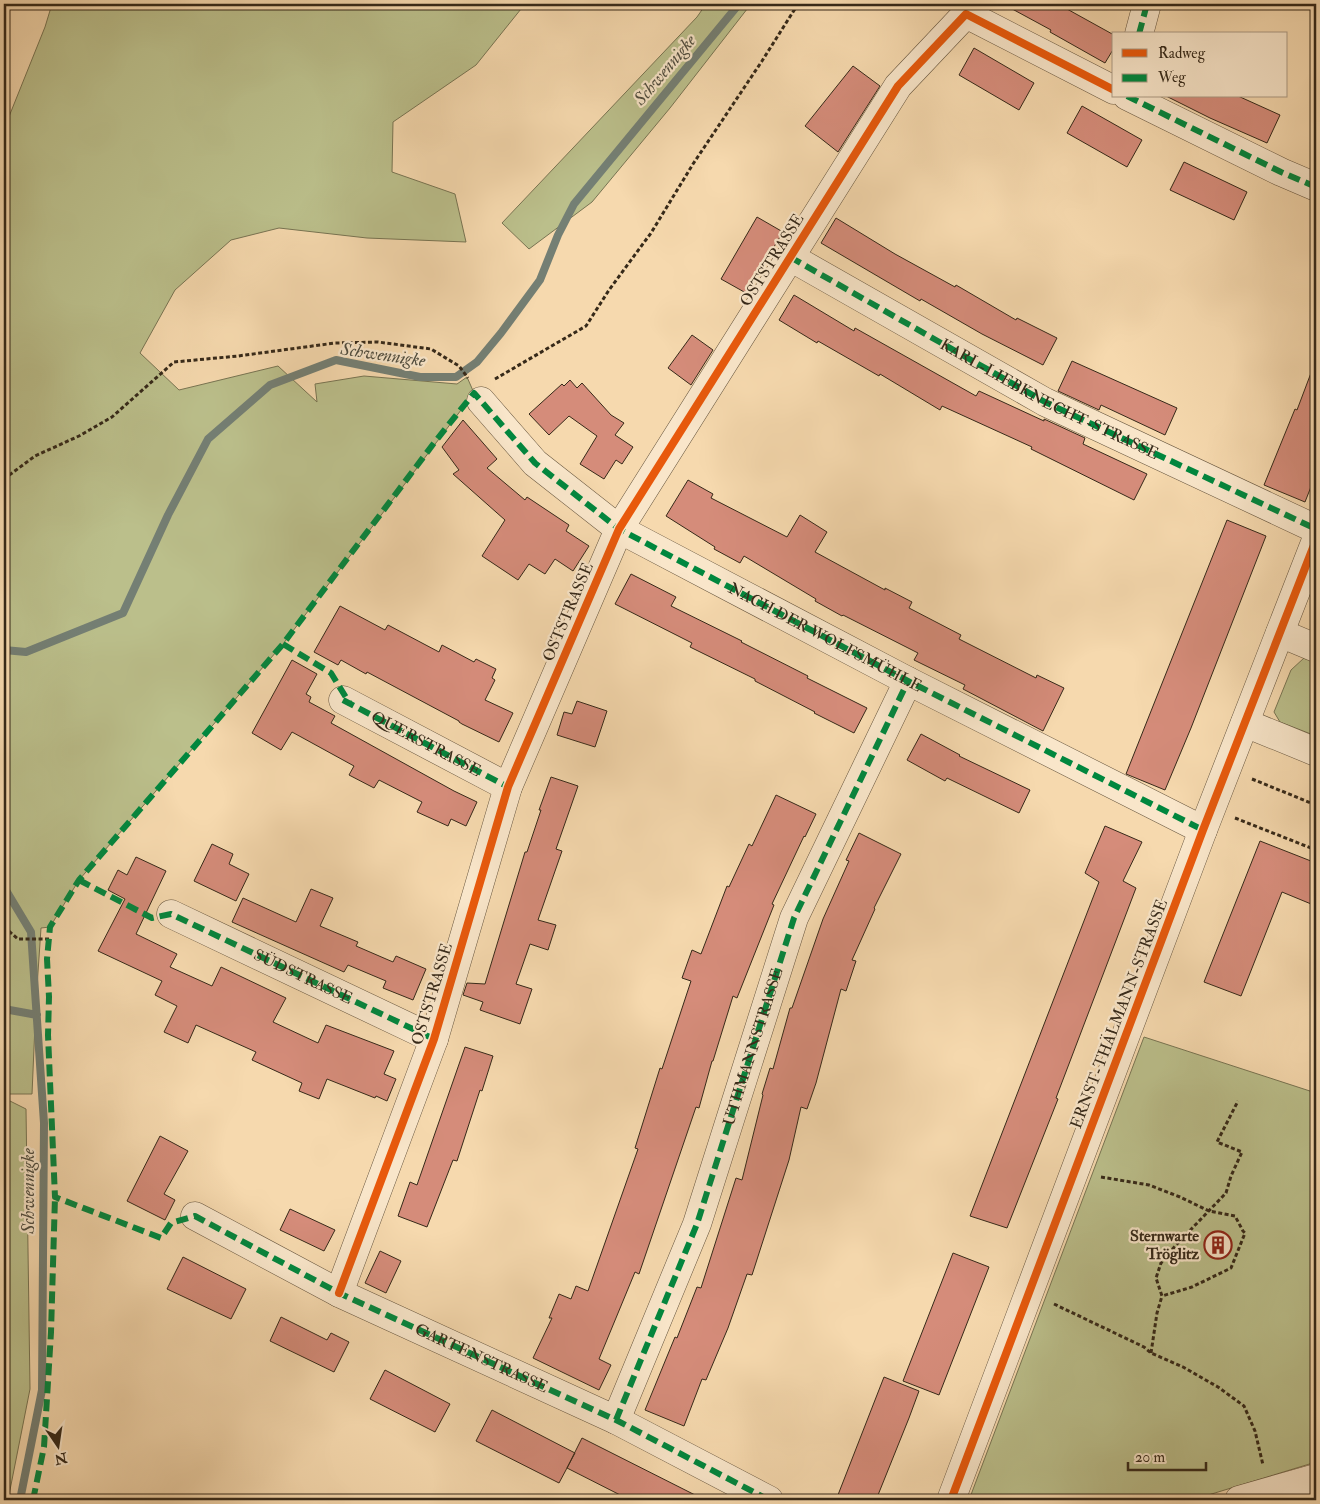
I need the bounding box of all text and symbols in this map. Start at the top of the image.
water label: Schwennigke [628,29,702,111]
legend [1112,32,1288,98]
text: Radweg [1158,44,1206,63]
text: Weg [1157,68,1186,87]
street label: OSTSTRASSE [736,210,808,310]
street label: KARL-LIEBKNECHT-STRASSE [937,334,1162,464]
water label: Schwennigke [338,338,428,372]
street label: OSTSTRASSE [538,560,598,664]
street label: NACH DER WOLFSMÜHLE [725,578,925,696]
street label: QUERSTRASSE [368,707,485,781]
street label: ERNST-THÄLMANN-STRASSE [1066,896,1172,1132]
street label: OSTSTRASSE [407,941,457,1047]
street label: SÜDSTRASSE [250,945,356,1009]
street label: UTHMANNSTRASSE [719,965,788,1128]
water label: Schwennigke [17,1147,40,1235]
place label: Sternwarte Tröglitz [1130,1226,1199,1265]
building icon: Sternwarte Tröglitz [1203,1230,1233,1260]
street label: GARTENSTRASSE [412,1319,551,1397]
north arrow [32,1422,82,1472]
scale bar [1128,1439,1205,1471]
text: N [52,1448,70,1468]
text: 20 m [1135,1448,1165,1467]

